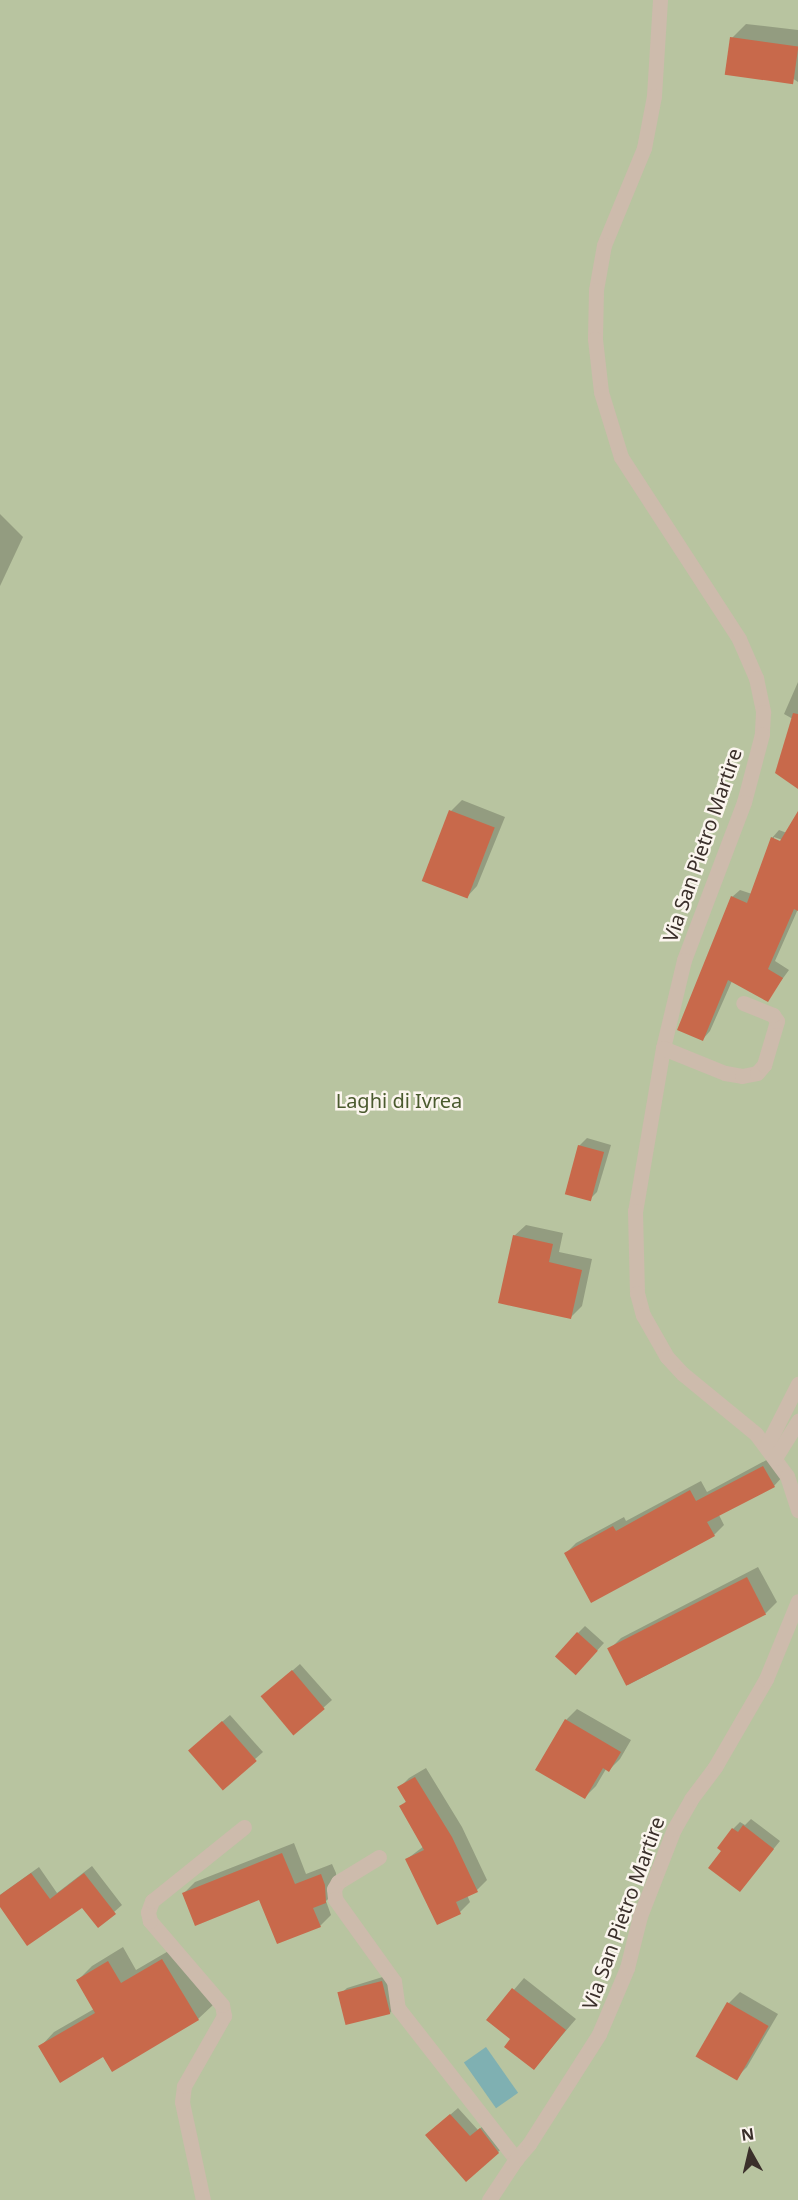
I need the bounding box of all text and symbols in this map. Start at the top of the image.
street label: Via San Pietro Martire [658,745,746,945]
park label: Laghi di Ivrea [336,1088,462,1112]
street label: Via San Pietro Martire [577,1813,669,2013]
north arrow [720,2122,780,2182]
text: N [740,2122,755,2146]

